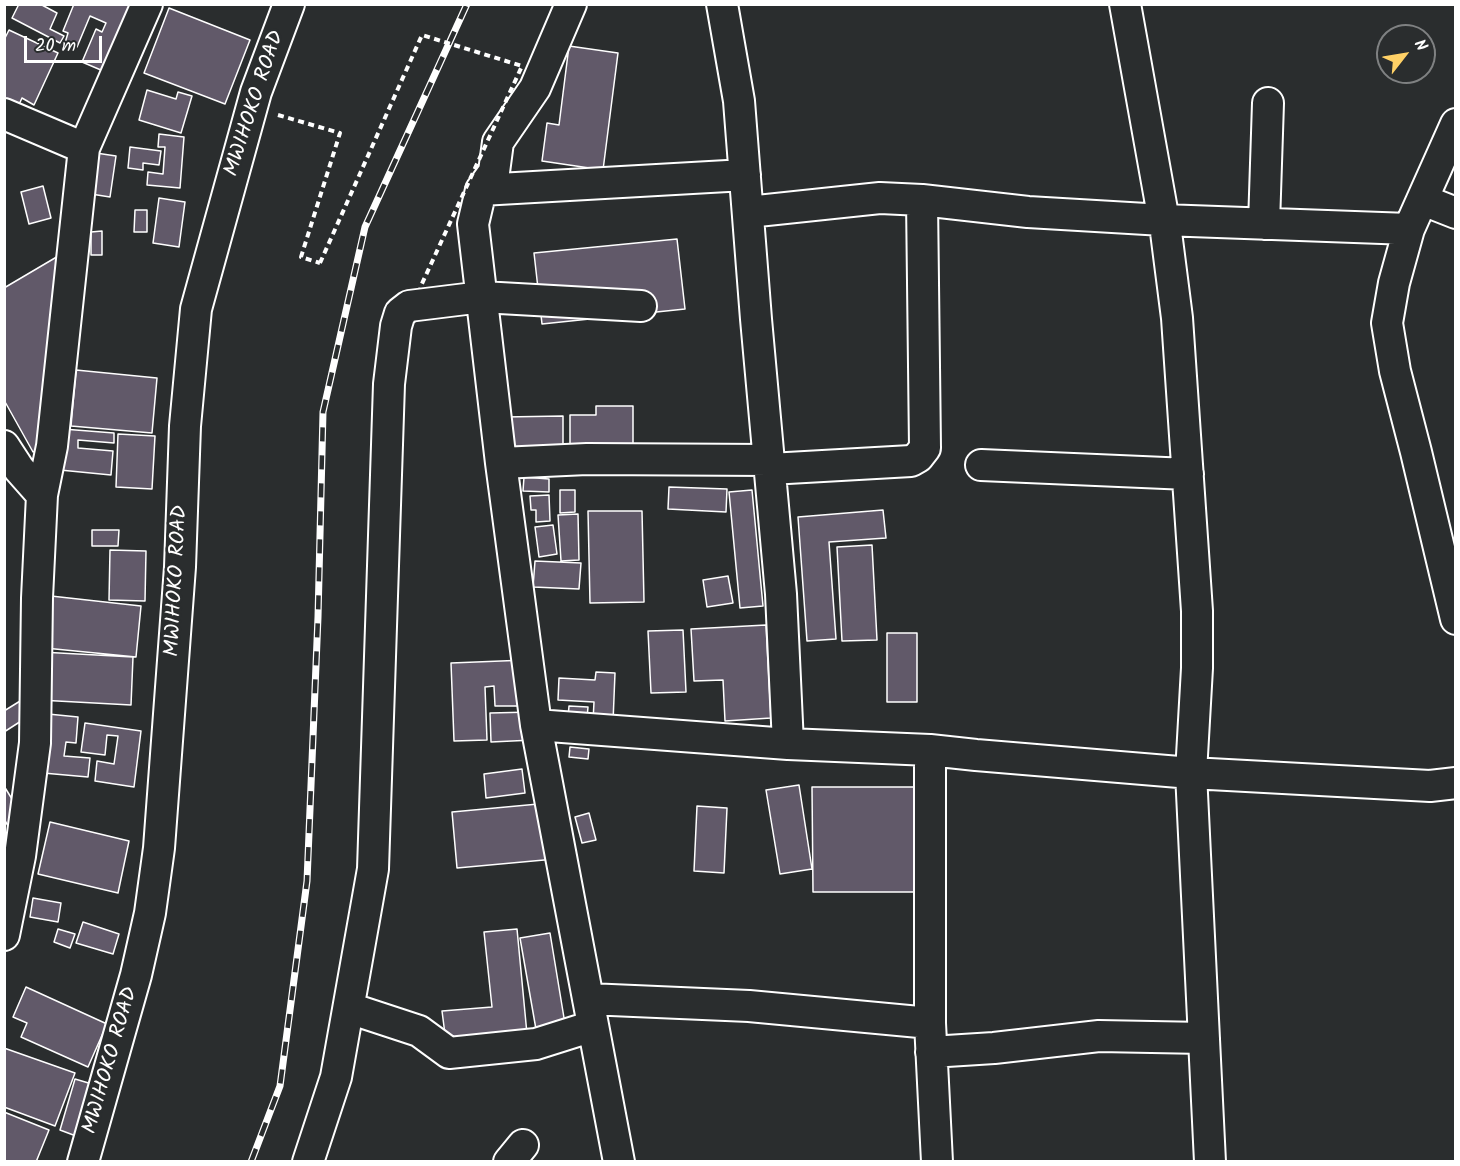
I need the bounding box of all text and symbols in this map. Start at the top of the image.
scale bar [27,24,105,62]
north arrow [1376,24,1436,84]
street label: MWIHOKO ROAD [221,28,291,180]
text: 20 m [35,32,76,61]
text: N [1407,35,1433,56]
street label: MWIHOKO ROAD [161,505,195,657]
street label: MWIHOKO ROAD [79,985,145,1137]

